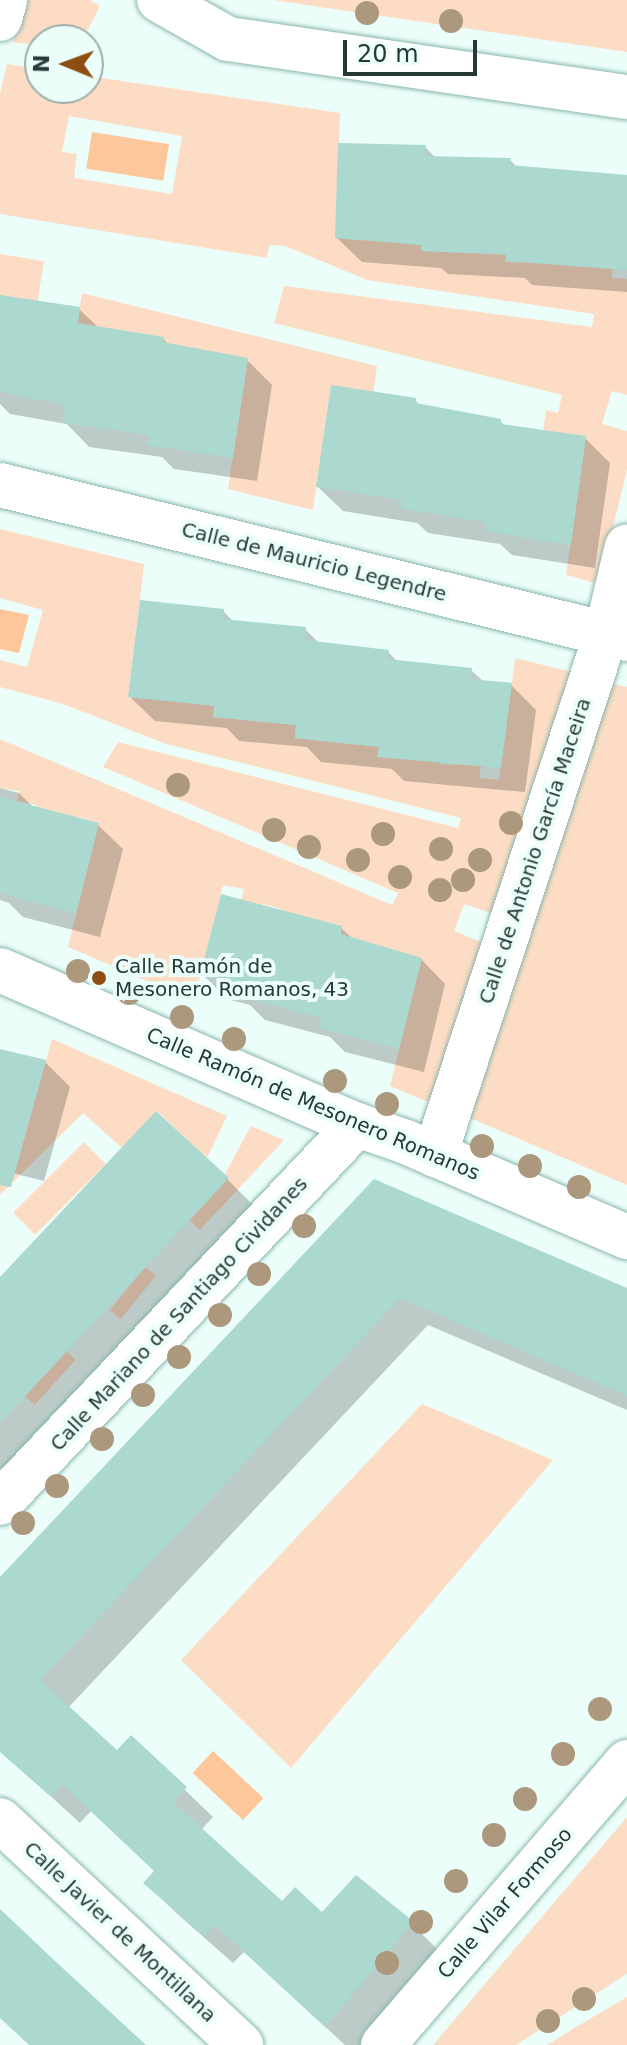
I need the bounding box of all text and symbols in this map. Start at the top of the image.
north arrow [24,24,104,104]
scale bar [347,24,481,74]
text: 20 m [357,40,419,68]
text: N [29,54,54,73]
street label: Calle de Mauricio Legendre [179,517,449,607]
street label: Calle de Antonio García Maceira [474,695,596,1007]
place label: Calle Ramón de Mesonero Romanos, 43 [115,954,349,1001]
marker: Calle Ramón de Mesonero Romanos, 43 [90,969,108,987]
street label: Calle Ramón de Mesonero Romanos [143,1023,483,1185]
street label: Calle Mariano de Santiago Cividanes [45,1172,313,1456]
street label: Calle Vilar Formoso [433,1823,577,1983]
street label: Calle Javier de Montillana [19,1837,221,2027]

